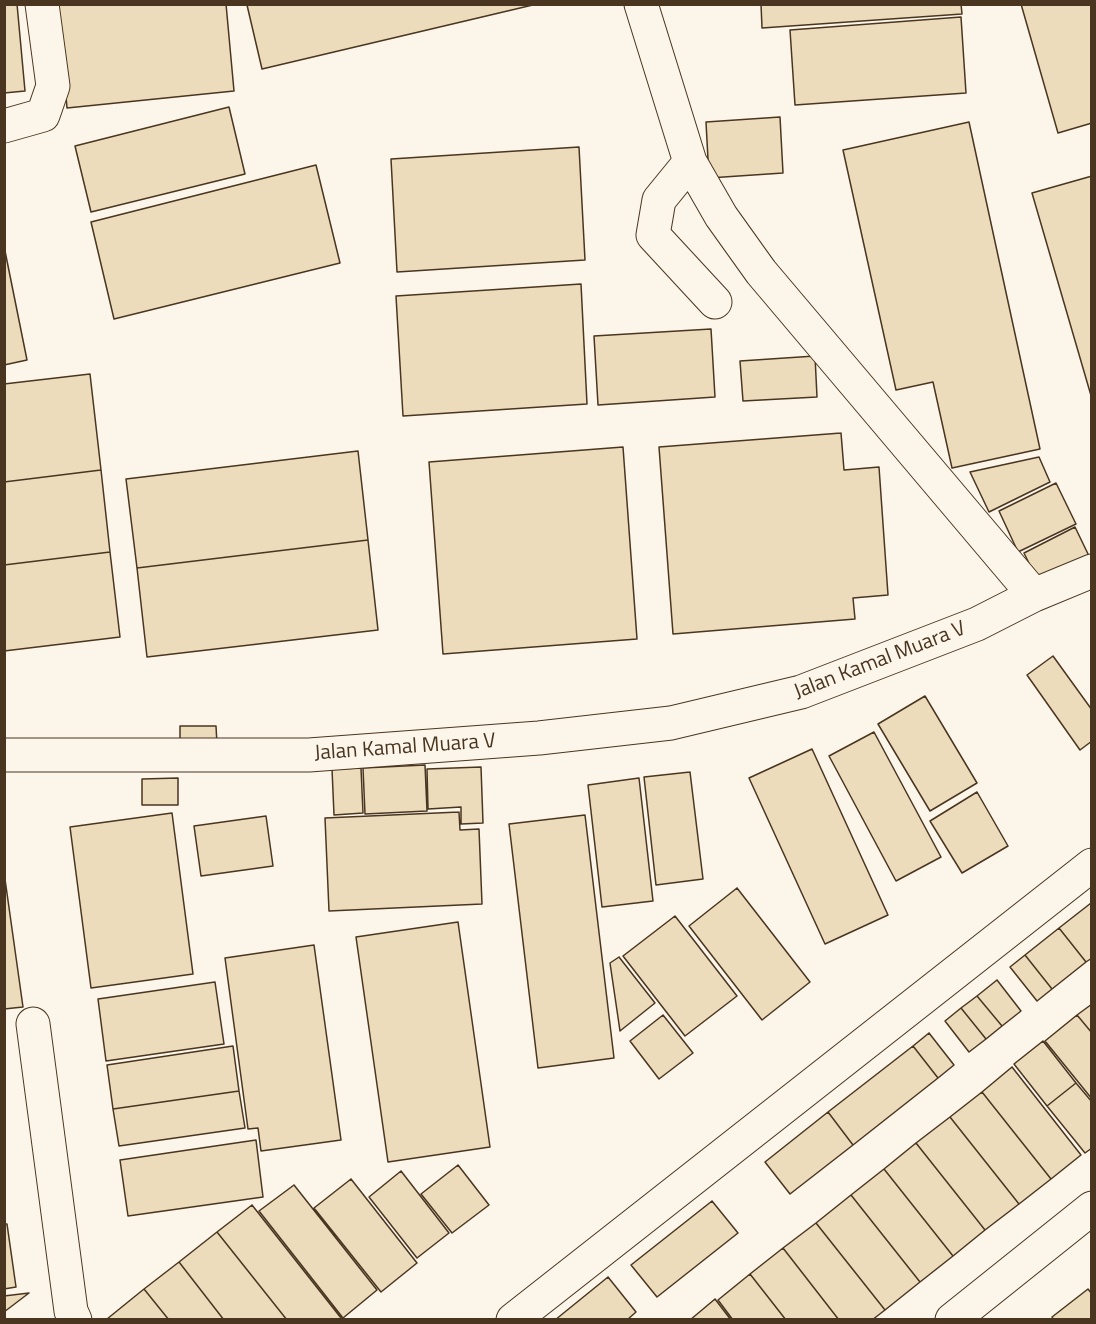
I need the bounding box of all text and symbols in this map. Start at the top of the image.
street label: Jalan Kamal Muara V [791,617,969,705]
street label: Jalan Kamal Muara V [313,729,497,767]

